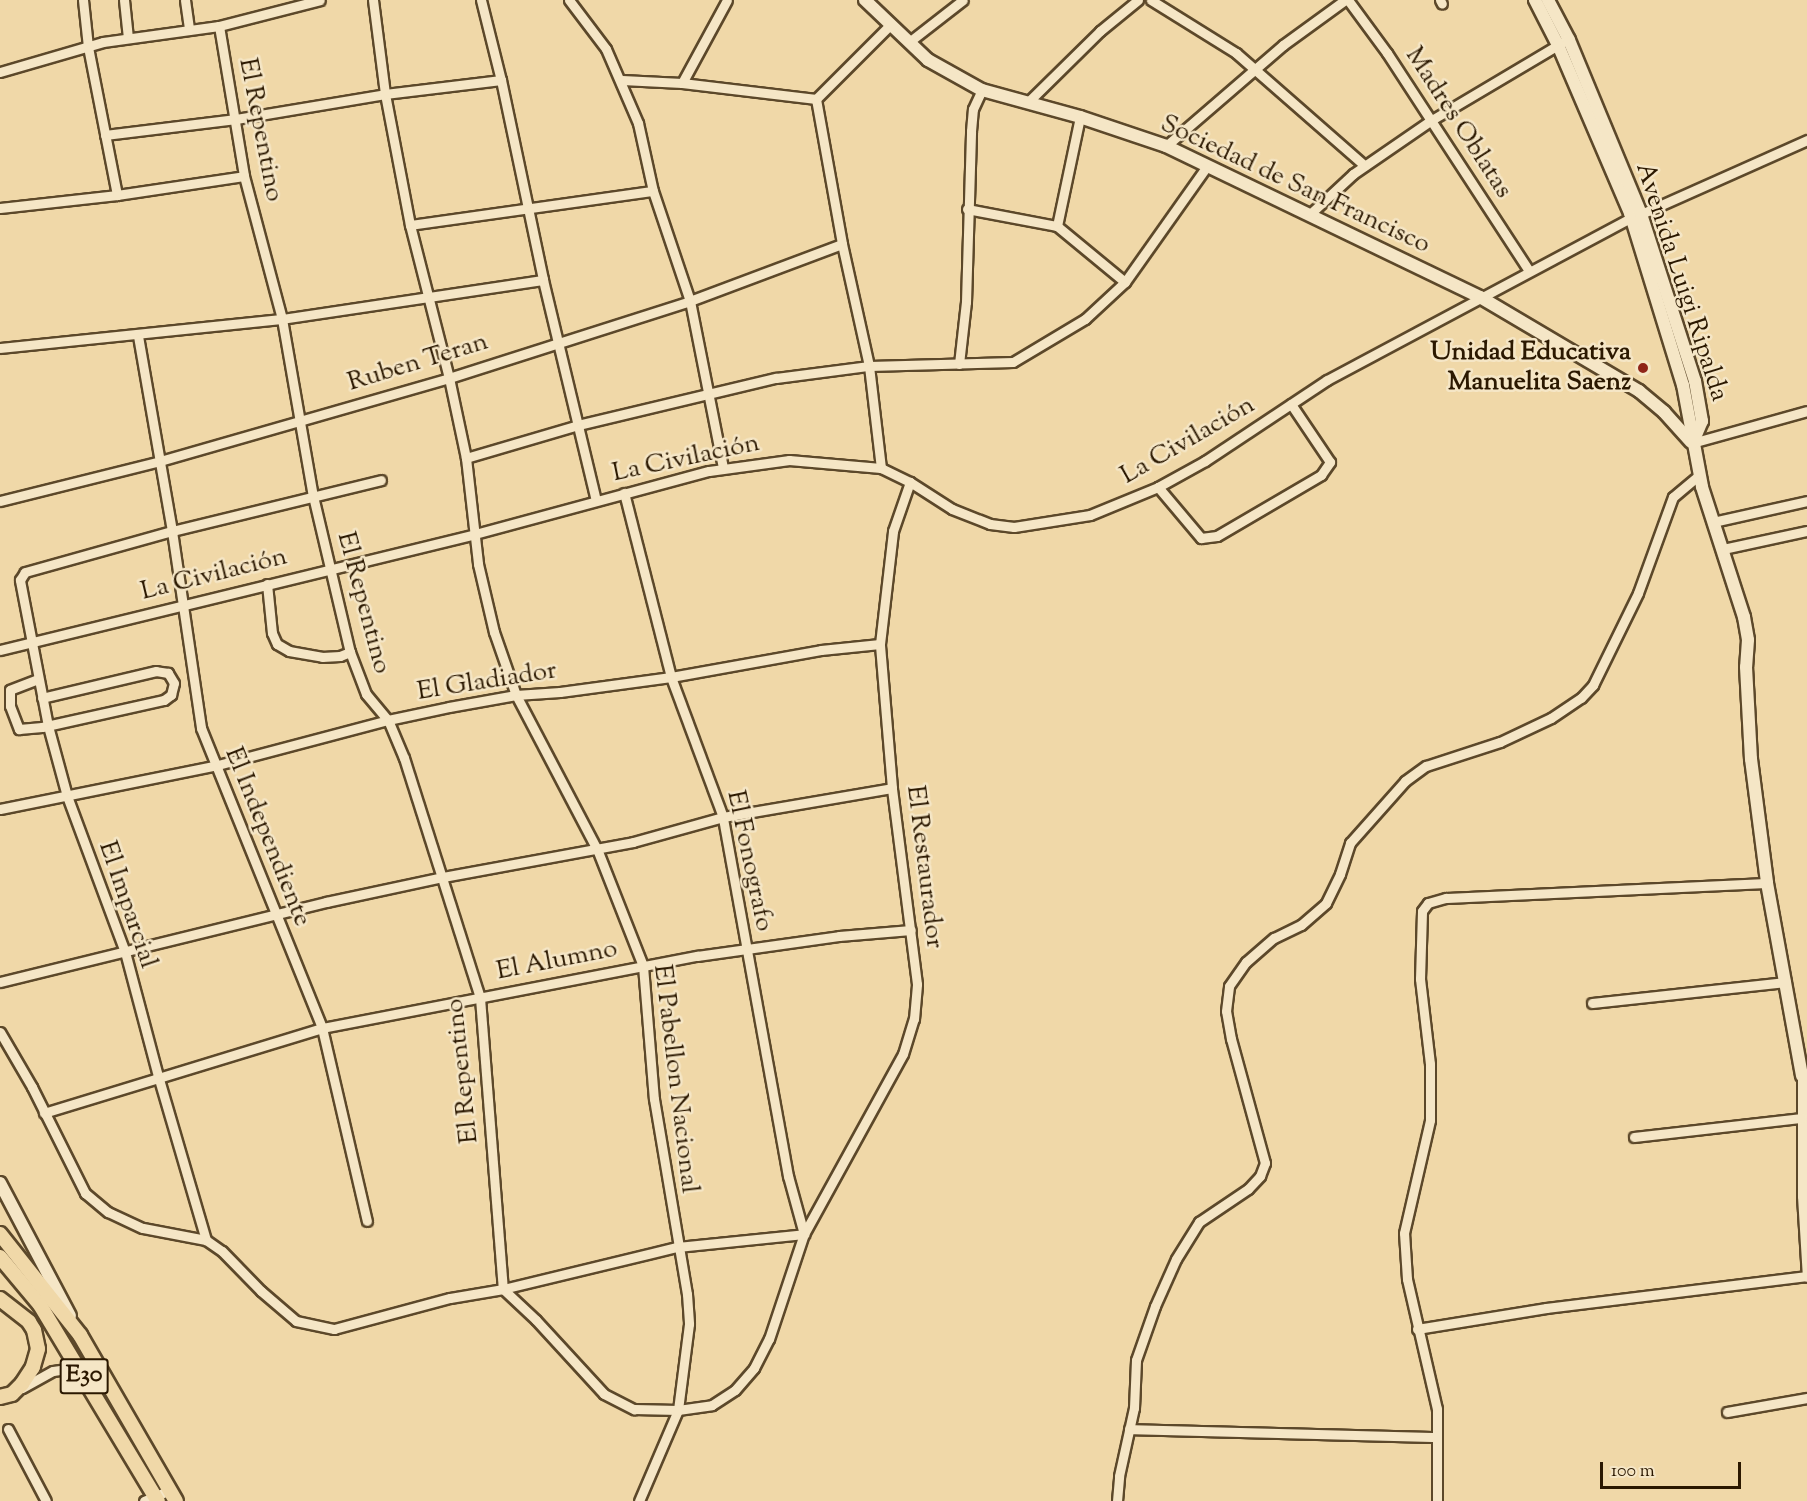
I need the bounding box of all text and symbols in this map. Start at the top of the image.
street label: Madres Oblatas [1398,42,1518,204]
street label: El Repentino [231,56,289,204]
street label: Sociedad de San Francisco [1155,109,1435,261]
street label: Avenida Luigi Ripalda [1628,159,1734,405]
street label: Ruben Teran [344,327,492,399]
place label: Unidad Educativa Manuelita Saenz [1430,337,1631,398]
marker: Unidad Educativa Manuelita Saenz [1636,361,1650,375]
street label: La Civilación [1115,390,1261,492]
street label: La Civilación [610,428,762,490]
street label: El Repentino [329,529,397,677]
street label: La Civilación [138,542,290,608]
street label: El Gladiador [415,656,559,708]
street label: El Independiente [217,743,317,931]
street label: El Restaurador [899,784,949,950]
street label: El Fonografo [719,788,779,934]
street label: El Imparcial [91,837,163,973]
street label: El Alumno [494,934,620,988]
street label: El Pabellon Nacional [645,963,705,1195]
street label: El Repentino [440,997,486,1145]
road number: E30 [58,1355,110,1397]
scale bar [1603,1450,1744,1488]
text: 100 m [1611,1459,1655,1485]

